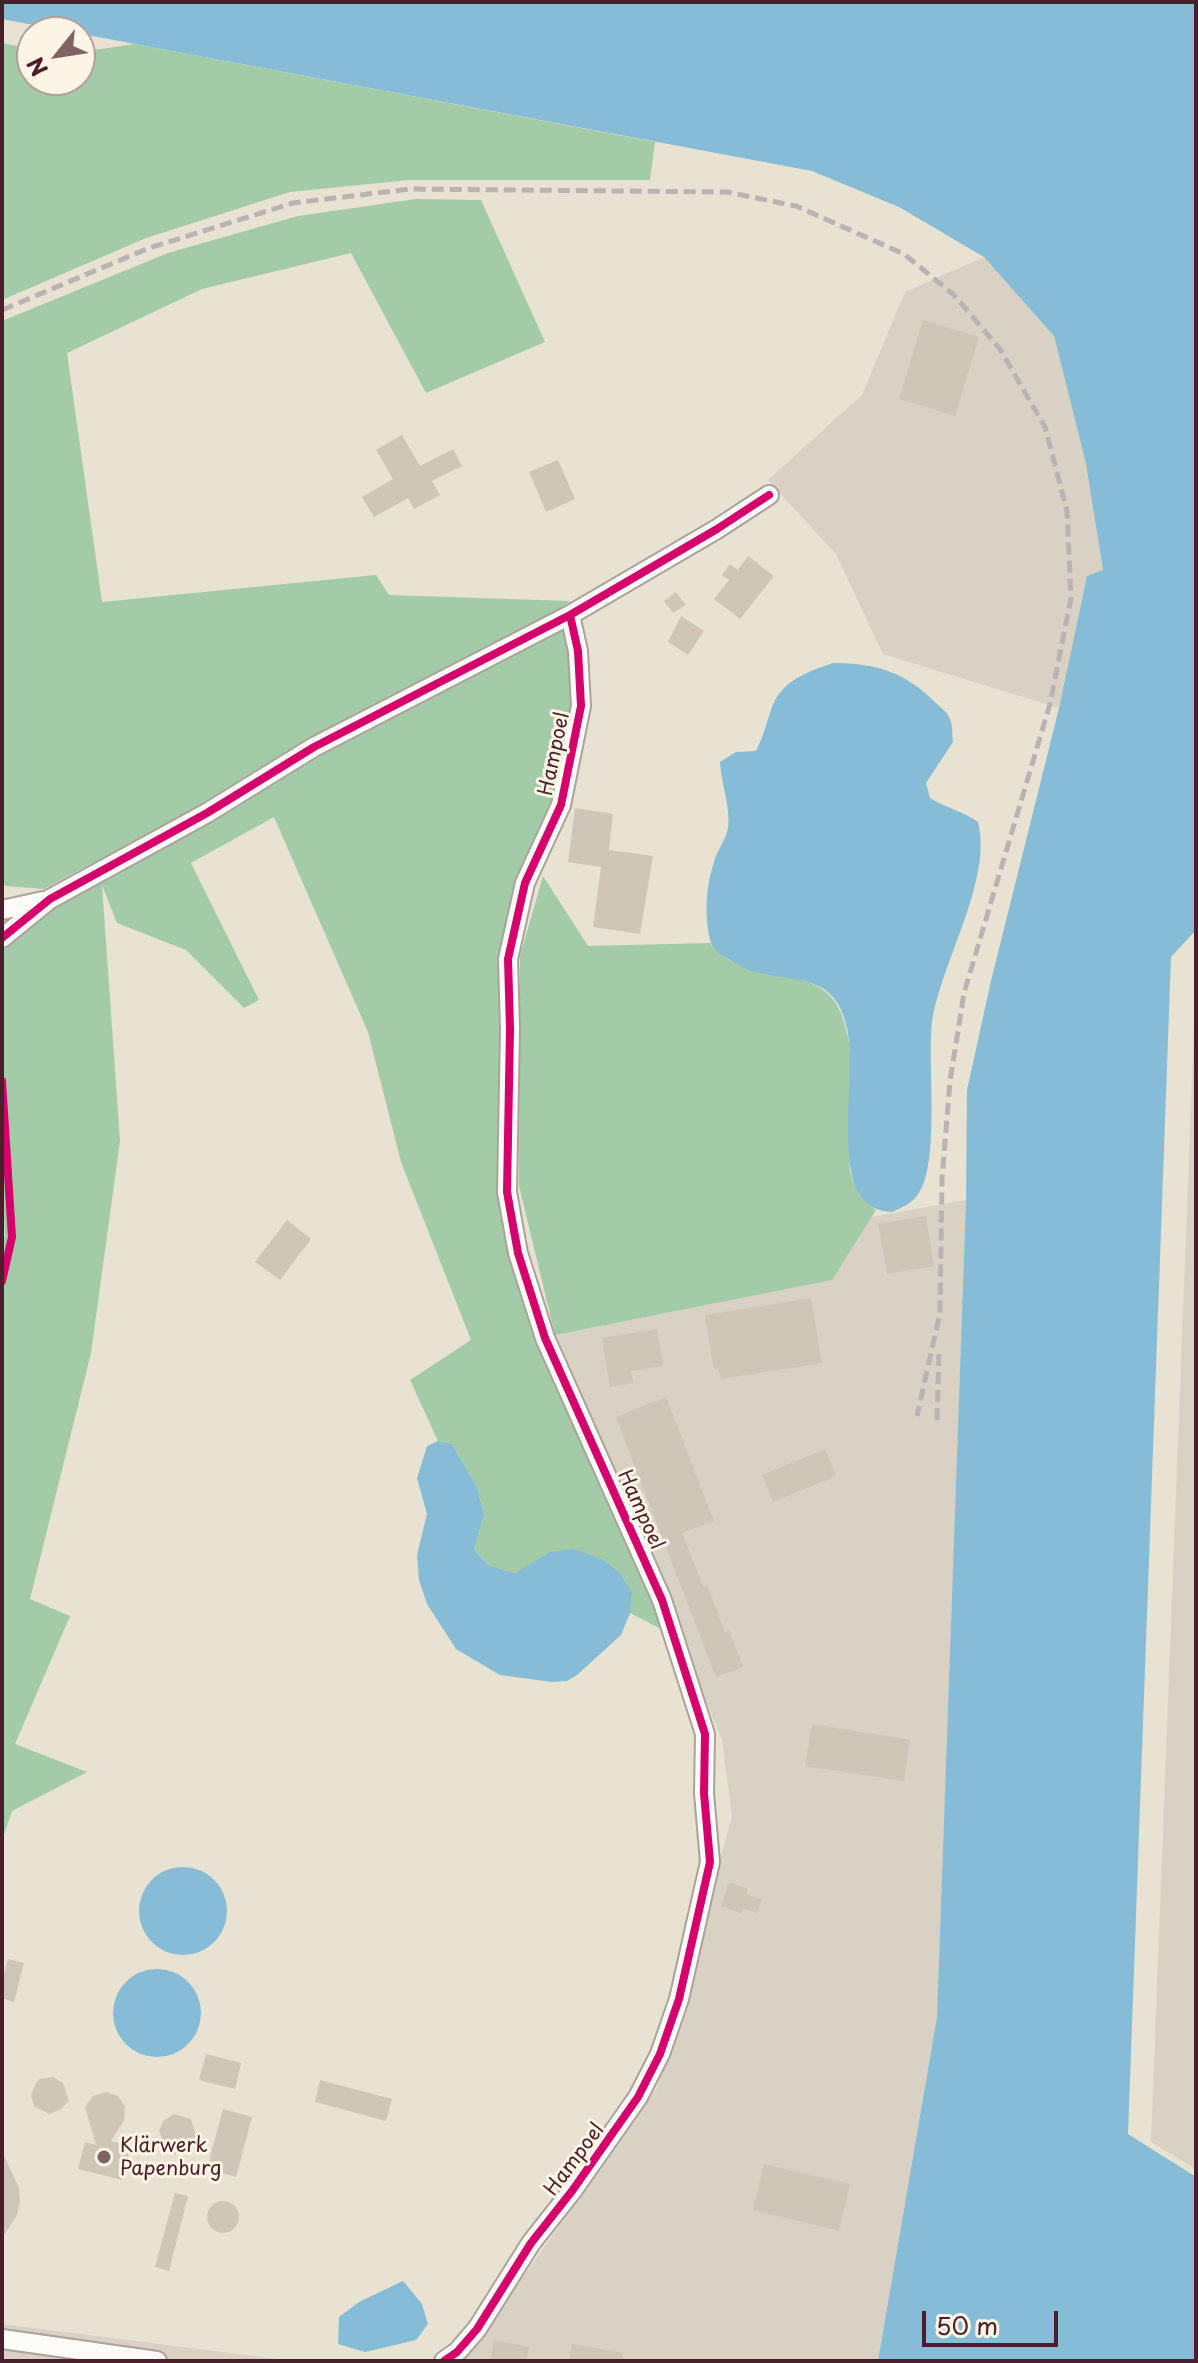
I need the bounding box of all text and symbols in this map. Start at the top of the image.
north arrow [16,16,96,96]
text: N [18,51,55,83]
street label: Hampoel [534,710,576,798]
street label: Hampoel [612,1467,668,1553]
street label: Hampoel [540,2119,610,2201]
place label: Klärwerk Papenburg [120,2134,221,2181]
marker: Klärwerk Papenburg [95,2148,113,2166]
scale bar [926,2295,1062,2345]
text: 50 m [936,2307,998,2343]

